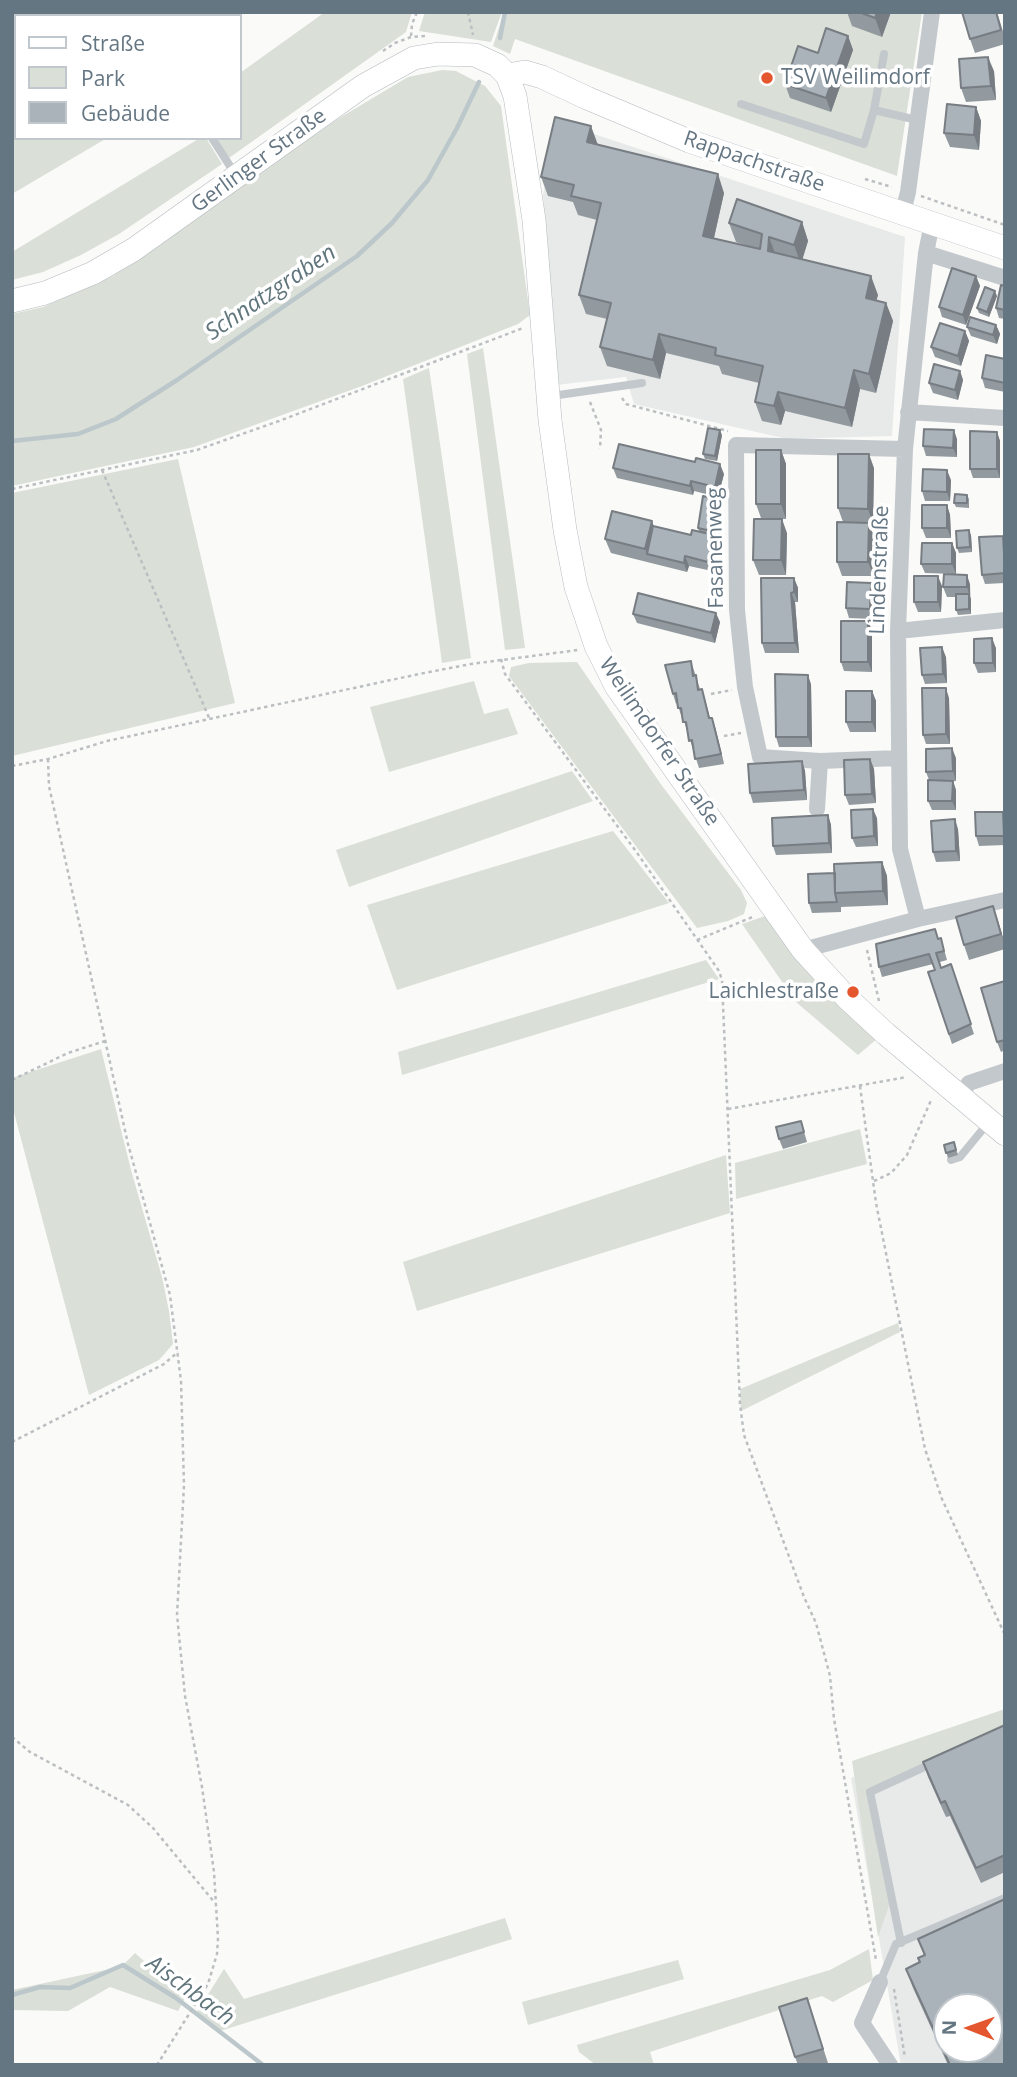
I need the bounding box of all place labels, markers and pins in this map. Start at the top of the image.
place label: TSV Weilimdorf [781,65,930,91]
marker: TSV Weilimdorf [759,70,775,86]
place label: Laichlestraße [708,979,839,1005]
marker: Laichlestraße [845,984,861,1000]

